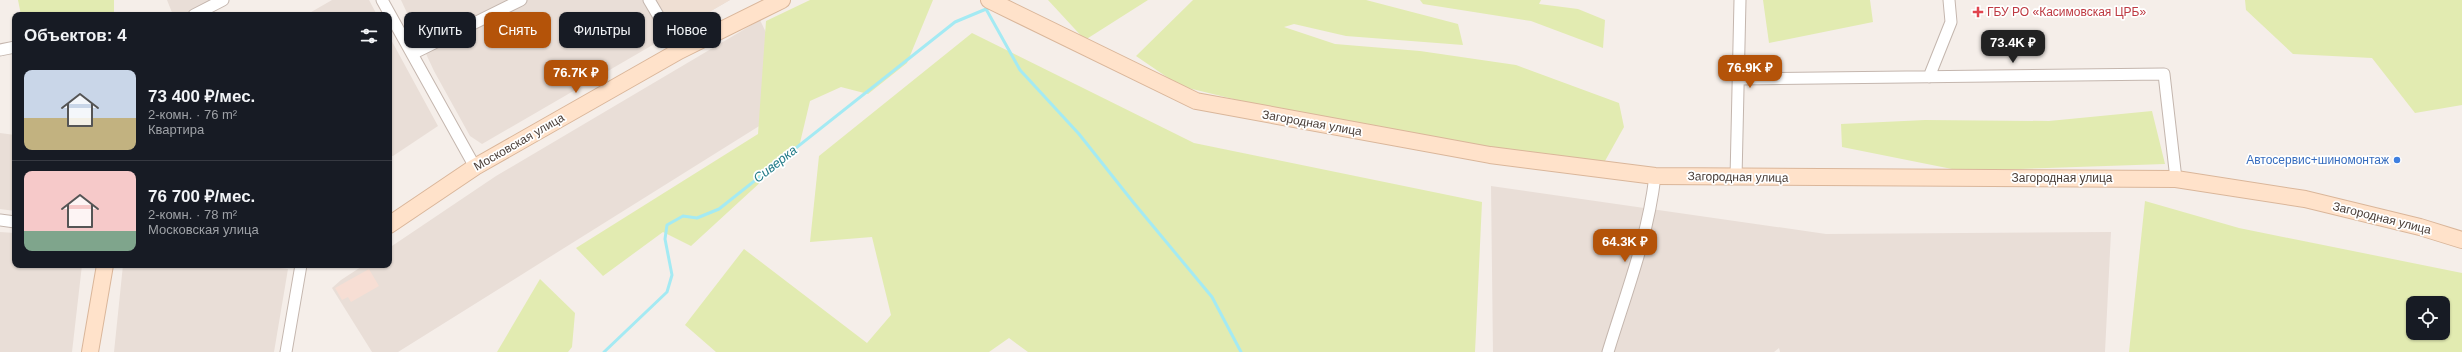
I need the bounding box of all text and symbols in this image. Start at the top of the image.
place label: ГБУ РО «Касимовская ЦРБ» [1987,5,2146,19]
marker: ГБУ РО «Касимовская ЦРБ» [1972,6,1984,18]
chip: Купить [404,12,476,48]
chip: Снять [484,12,551,48]
chip: Фильтры [559,12,645,48]
chip: Новое [653,12,721,48]
icon: filters [358,25,380,47]
text: Объектов: 4 [24,26,127,45]
pin: 73.4K ₽ [1976,30,2050,64]
text: 73.4K ₽ [1990,35,2036,50]
pin: 76.9K ₽ [1713,55,1787,89]
pin: 76.7K ₽ [539,60,613,94]
text: 76.9K ₽ [1727,60,1773,75]
text: 76.7K ₽ [553,65,599,80]
icon: home [56,86,104,134]
text: 73 400 ₽/мес. [148,87,255,106]
text: 2-комн. · 76 m² [148,107,237,122]
street label: Загородная улица [1261,107,1363,139]
street label: Московская улица [471,110,567,174]
text: Квартира [148,122,204,137]
water label: Сиверка [750,142,800,186]
place label: Автосервис+шиномонтаж [2246,153,2389,167]
marker: Автосервис+шиномонтаж [2392,155,2402,165]
street label: Загородная улица [1687,169,1789,185]
street label: Загородная улица [2012,171,2113,185]
icon: home [56,187,104,235]
text: 76 700 ₽/мес. [148,187,255,206]
street label: Загородная улица [2331,199,2433,237]
text: 2-комн. · 78 m² [148,207,237,222]
text: Московская улица [148,222,259,237]
pin: 64.3K ₽ [1588,229,1662,263]
text: 64.3K ₽ [1602,234,1648,249]
map controls [2406,296,2450,340]
button: locate [2406,296,2450,340]

